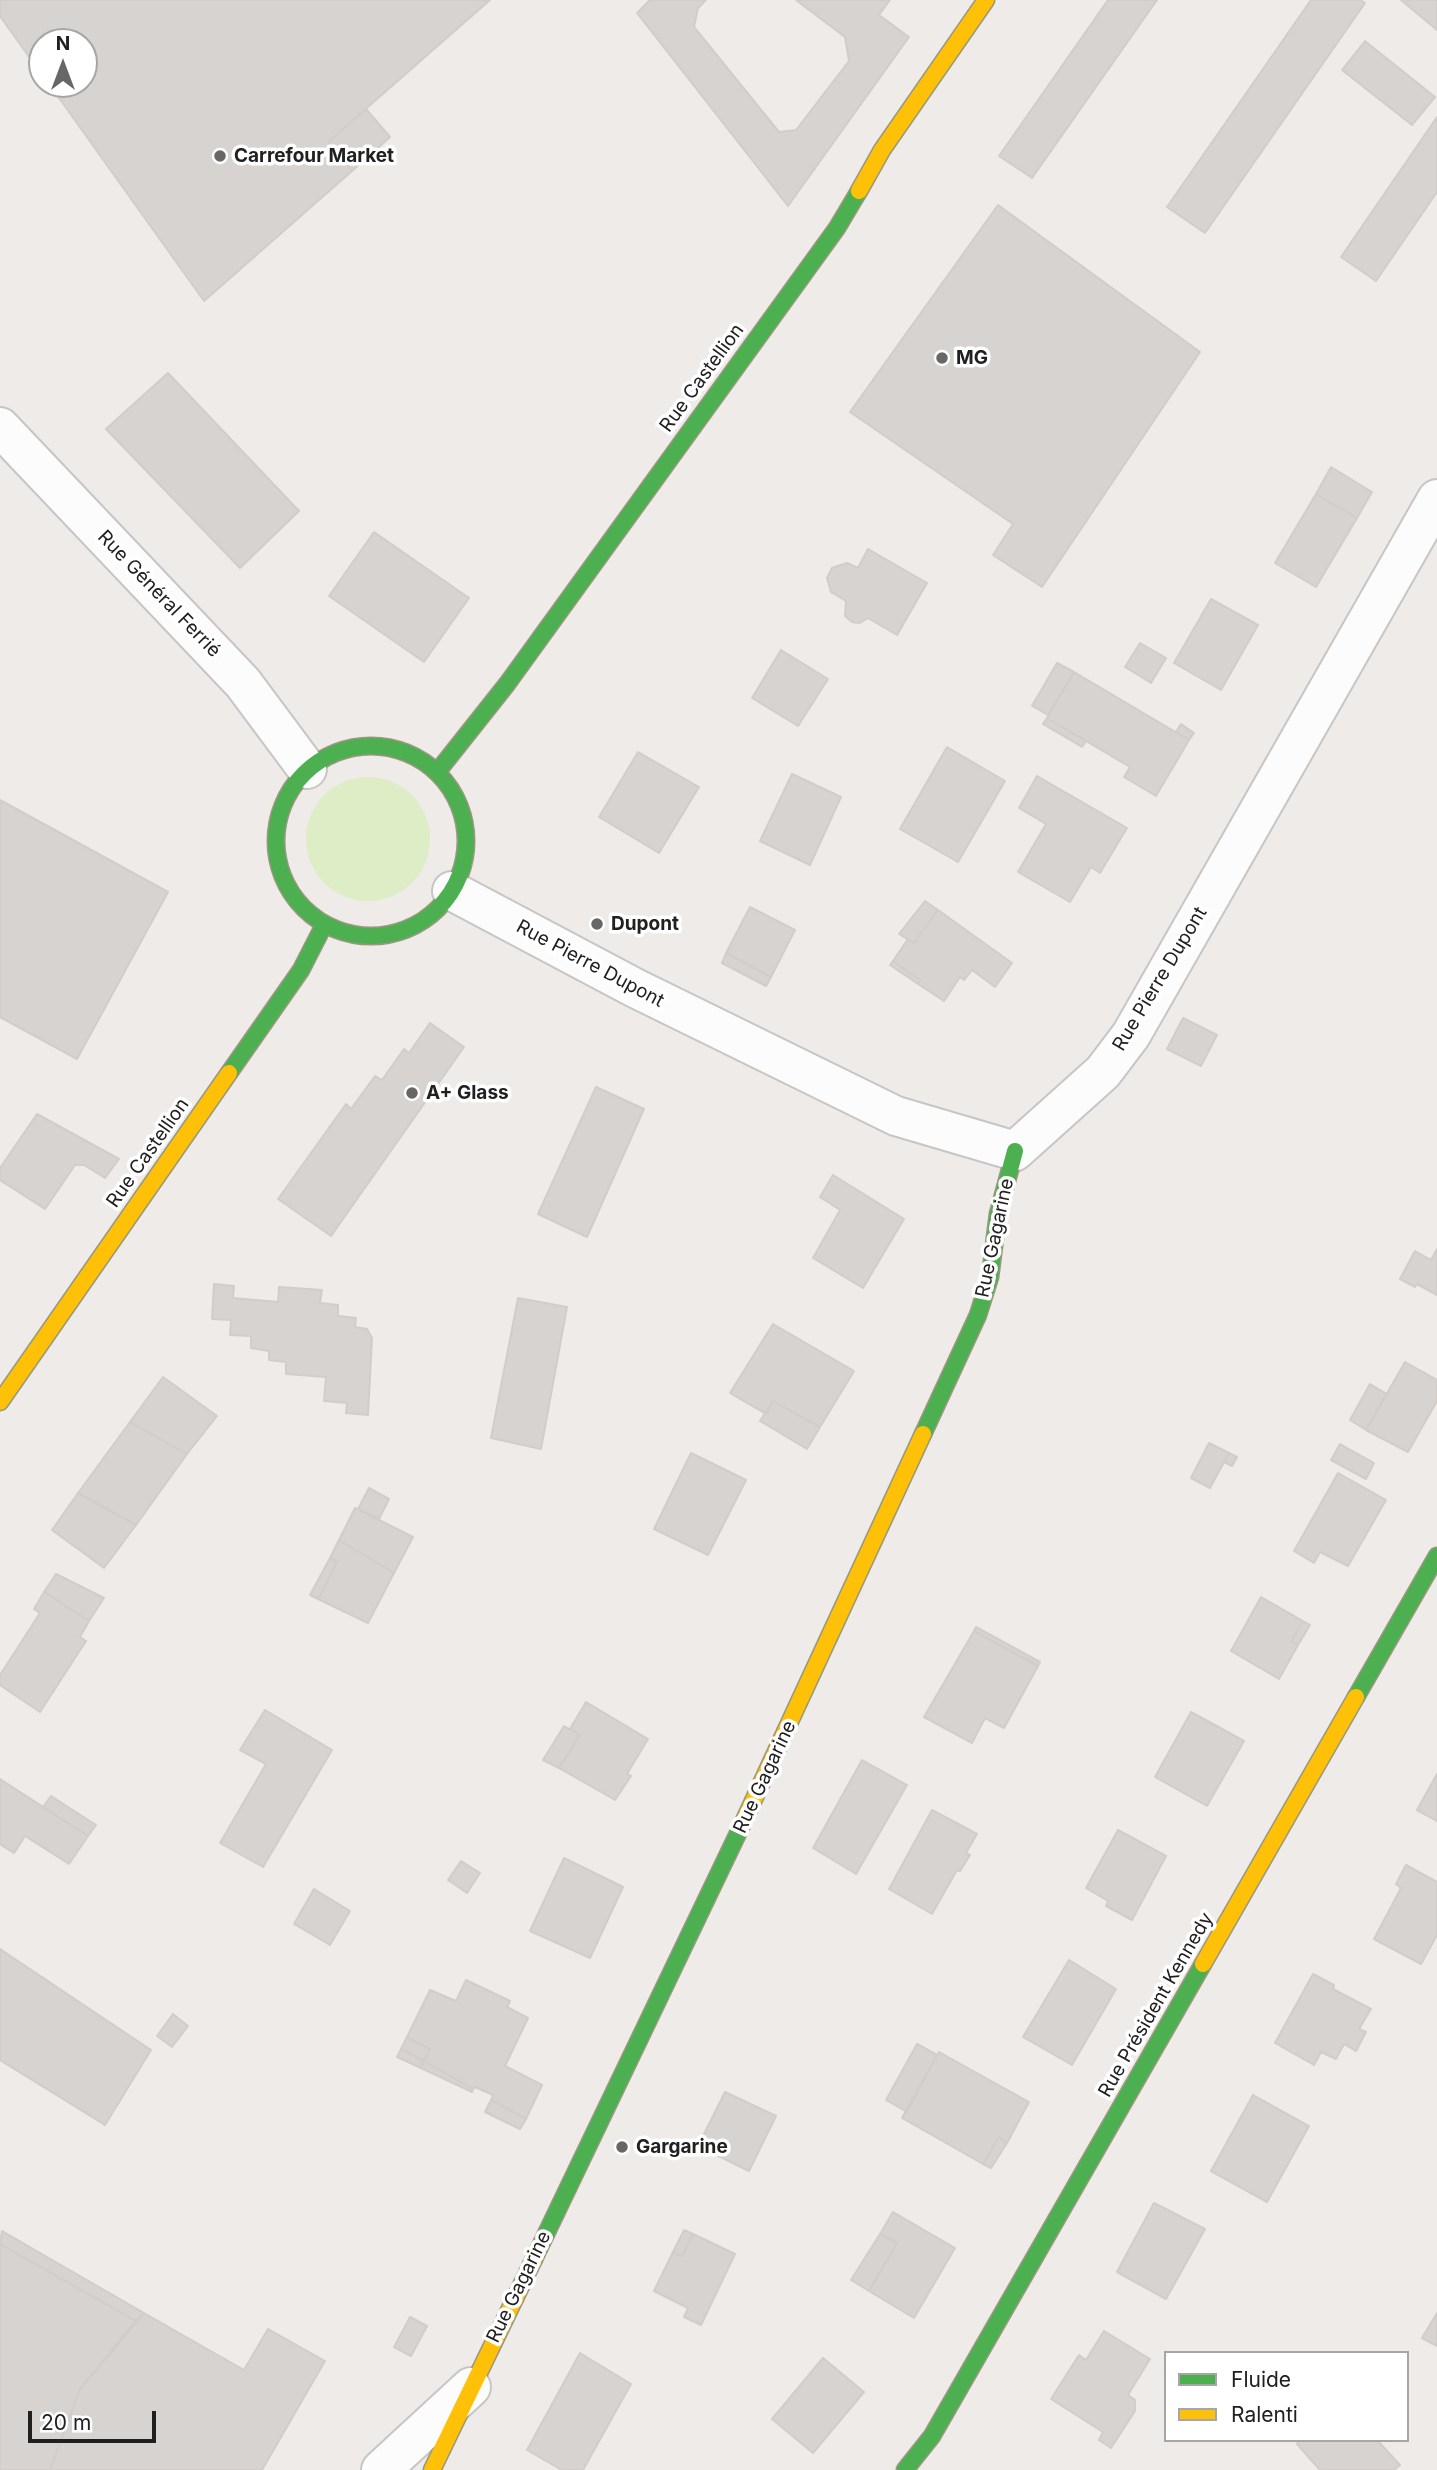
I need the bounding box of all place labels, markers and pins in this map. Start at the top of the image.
place label: Carrefour Market [234,145,394,167]
marker: Carrefour Market [212,148,228,164]
place label: MG [956,347,988,369]
marker: MG [934,350,950,366]
place label: Dupont [611,913,679,935]
marker: Dupont [589,916,605,932]
place label: A+ Glass [426,1082,509,1104]
marker: A+ Glass [404,1085,420,1101]
place label: Gargarine [636,2136,728,2158]
marker: Gargarine [614,2139,630,2155]

